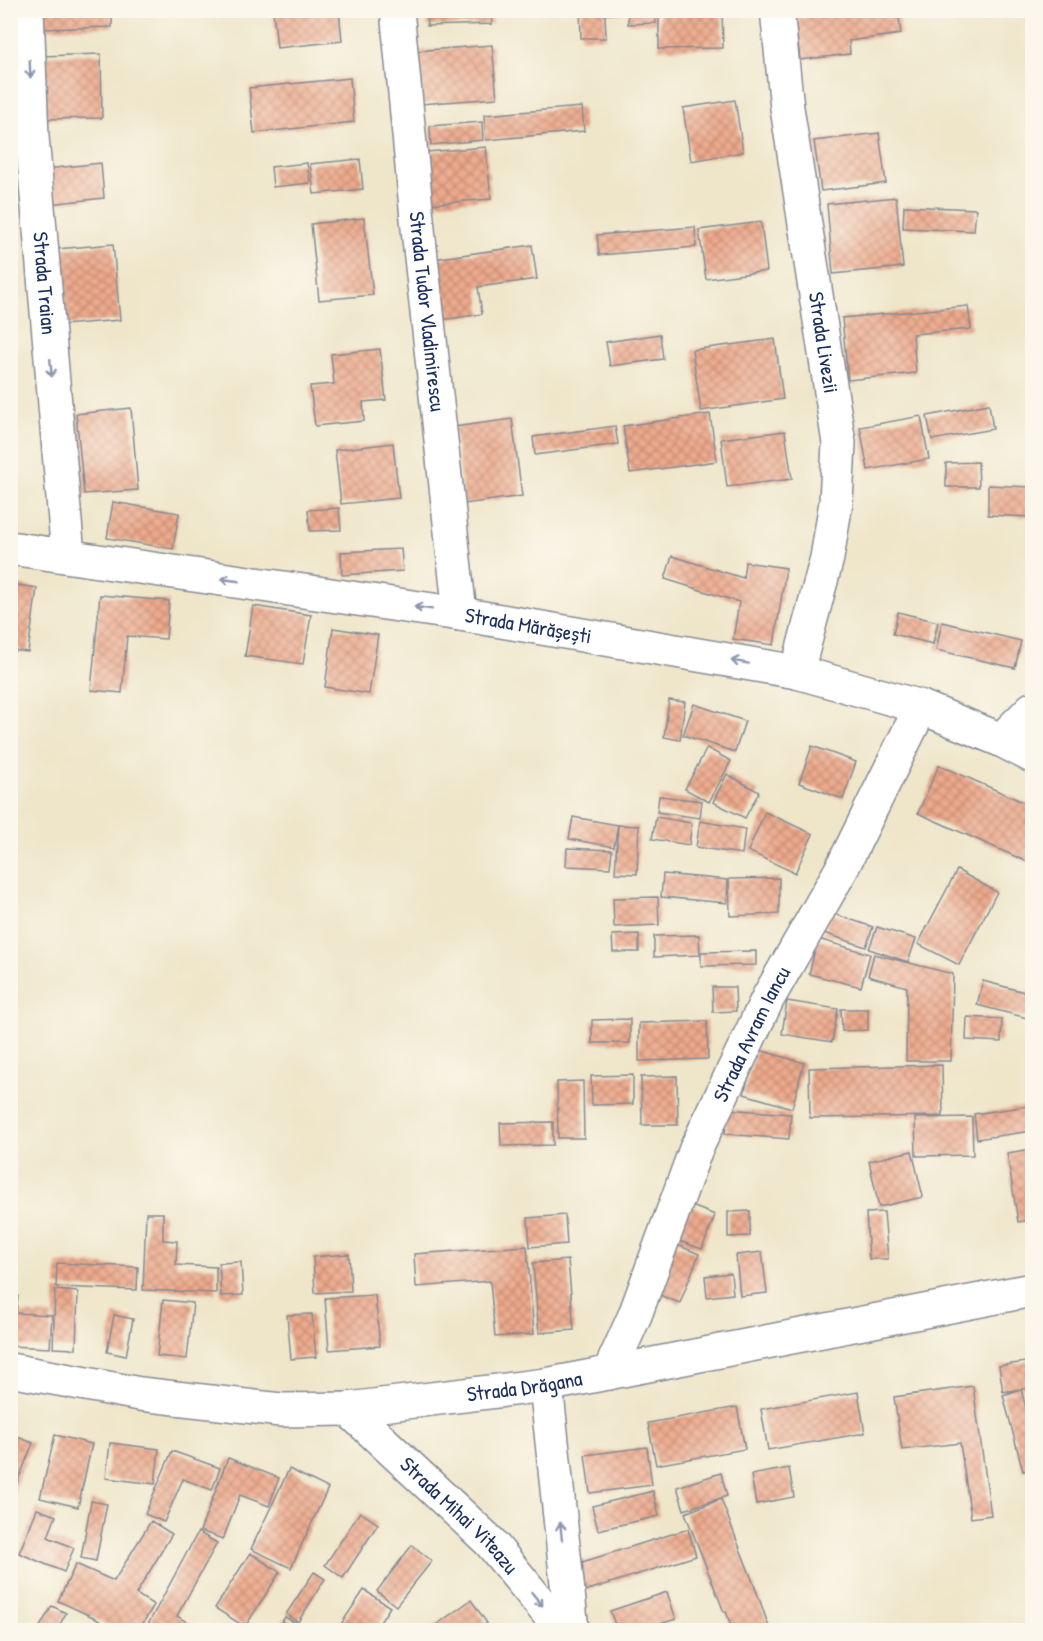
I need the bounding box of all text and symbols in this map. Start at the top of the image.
one-way arrow [24,58,35,78]
street label: Strada Tudor Vladimirescu [402,210,453,414]
street label: Strada Traian [26,231,64,336]
street label: Strada Livezii [802,290,846,395]
one-way arrow [46,358,57,378]
one-way arrow [221,575,241,586]
street label: Strada Mărășești [463,600,594,650]
one-way arrow [414,603,434,614]
one-way arrow [730,656,750,667]
street label: Strada Avram Iancu [706,960,797,1107]
street label: Strada Drăgana [465,1363,585,1408]
street label: Strada Mihai Viteazu [394,1450,526,1580]
one-way arrow [556,1521,567,1541]
one-way arrow [530,1591,543,1607]

